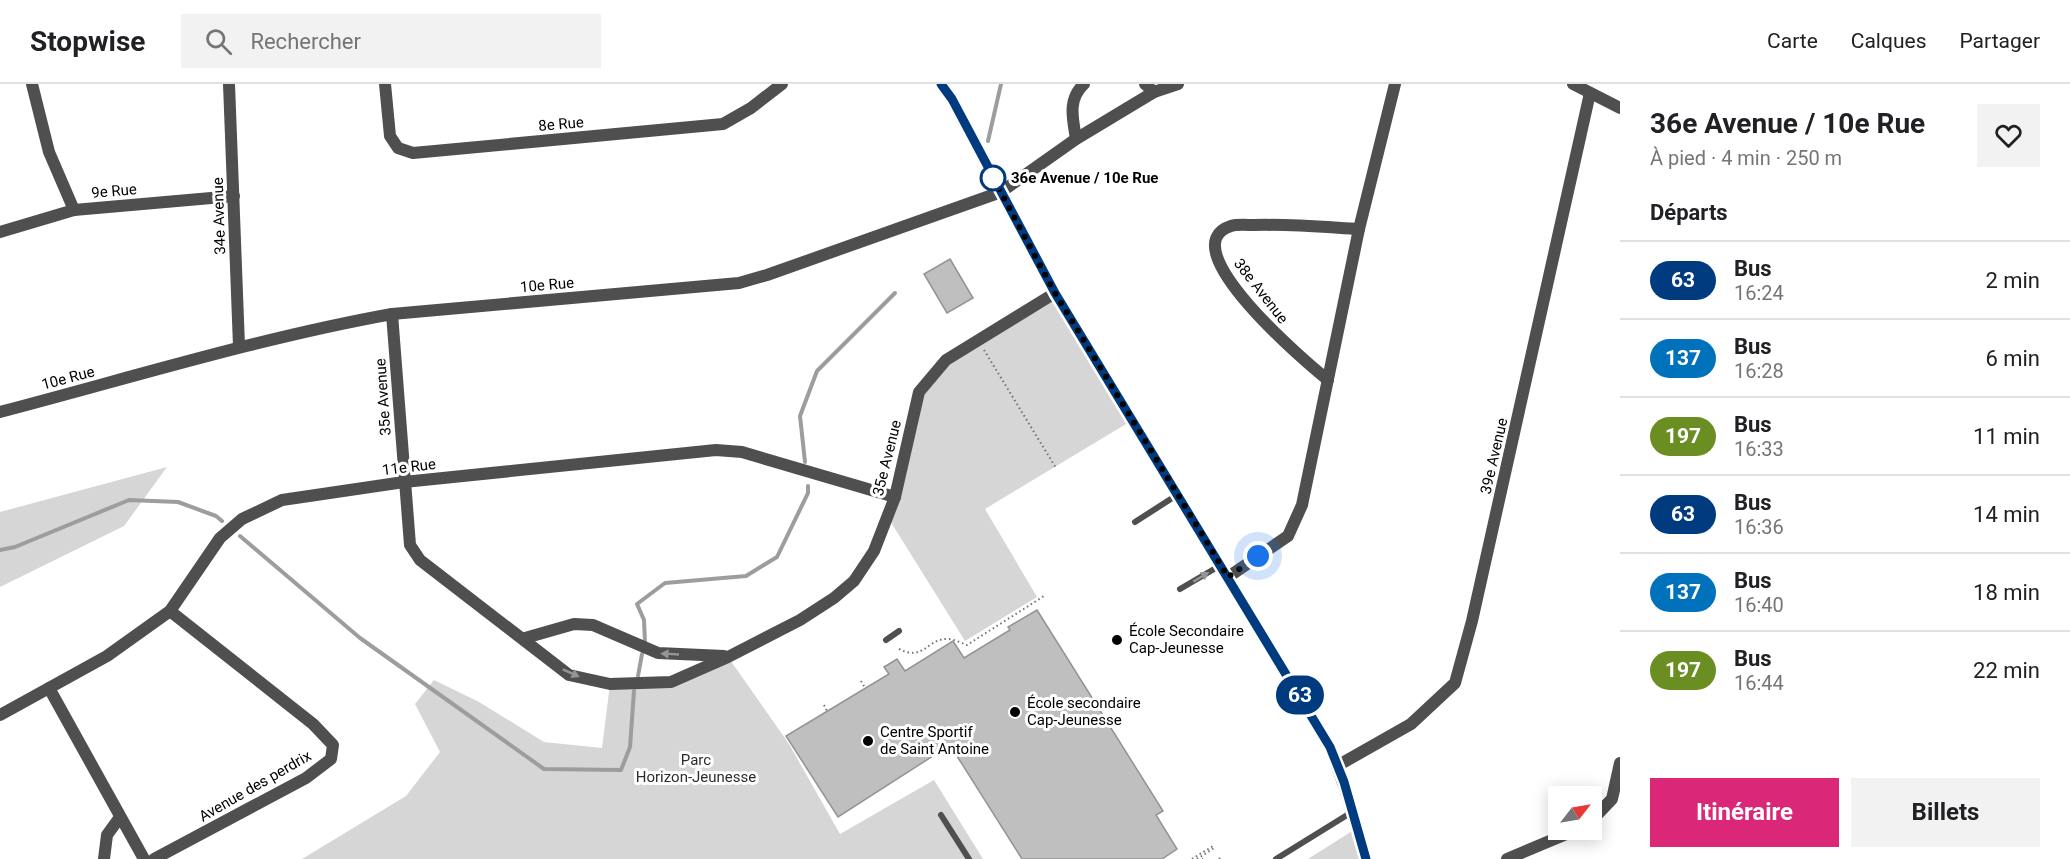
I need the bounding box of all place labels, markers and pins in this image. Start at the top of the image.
marker: 36e Avenue / 10e Rue [980,165,1006,191]
place label: 36e Avenue / 10e Rue [1011,169,1158,187]
place label: École Secondaire Cap-Jeunesse [1129,622,1244,657]
marker: École Secondaire Cap-Jeunesse [1110,633,1124,647]
place label: École secondaire Cap-Jeunesse [1027,694,1141,729]
marker: École secondaire Cap-Jeunesse [1008,705,1022,719]
place label: Centre Sportif de Saint Antoine [880,723,989,758]
marker: Centre Sportif de Saint Antoine [861,734,875,748]

